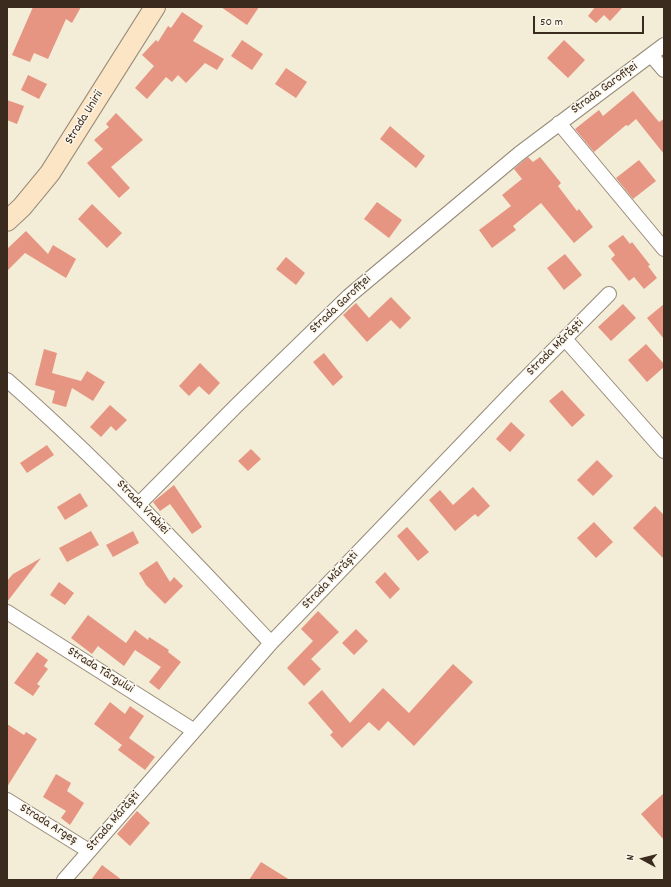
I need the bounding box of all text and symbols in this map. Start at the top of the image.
scale bar [535,8,646,34]
text: 50 m [540,14,563,31]
street label: Strada Garofiței [569,60,641,118]
street label: Strada Unirii [62,88,108,148]
street label: Strada Garofiței [307,272,375,338]
street label: Strada Mărăști [524,316,588,380]
street label: Strada Vrabiei [112,477,172,539]
street label: Strada Mărăști [299,549,363,613]
street label: Strada Târgului [64,644,136,698]
street label: Strada Mărăști [84,789,144,855]
street label: Strada Argeș [16,801,80,849]
north arrow [623,839,663,879]
text: N [623,854,639,861]

